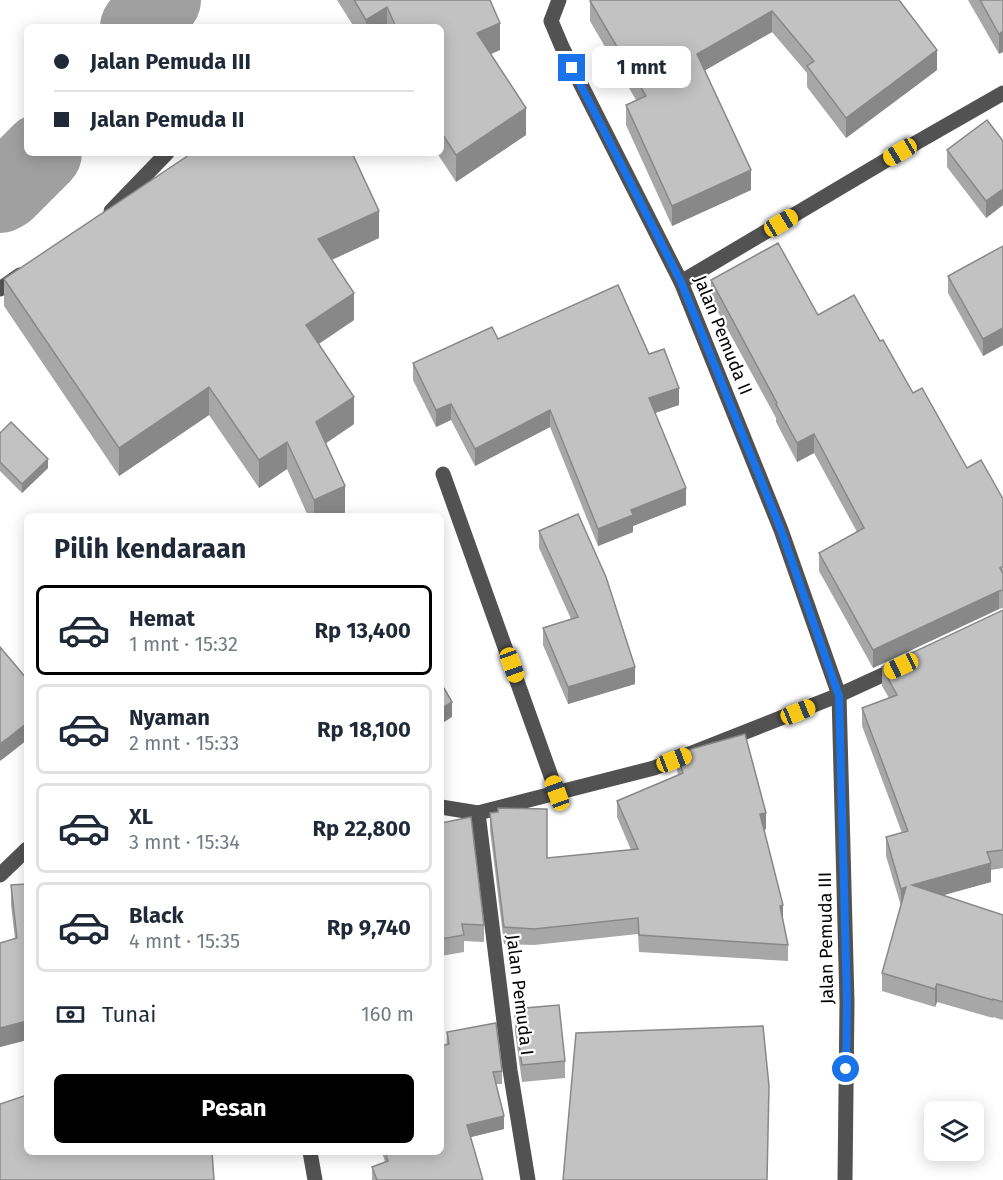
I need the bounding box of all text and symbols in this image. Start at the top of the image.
callout: 1 mnt [593,47,692,89]
text: Jalan Pemuda III [90,48,251,75]
route end [558,54,585,81]
text: 1 mnt [616,55,667,79]
text: Jalan Pemuda II [90,106,244,133]
car [880,135,920,169]
car [761,206,801,240]
street label: Jalan Pemuda II [689,272,757,398]
text: Pilih kendaraan [54,533,246,565]
icon: car [57,603,111,657]
text: Hemat [129,605,195,632]
text: Rp 13,400 [314,617,411,644]
text: 1 mnt · 15:32 [129,632,238,656]
car [497,645,527,685]
car [881,650,921,682]
car [778,697,818,727]
icon: car [57,702,111,756]
text: Nyaman [129,704,210,731]
text: Rp 18,100 [317,716,411,743]
text: 2 mnt · 15:33 [129,731,239,755]
car [654,745,694,775]
car [542,773,572,813]
icon: car [57,801,111,855]
text: XL [129,803,153,830]
text: Rp 22,800 [313,815,411,842]
text: 3 mnt · 15:34 [129,830,240,854]
street label: Jalan Pemuda III [814,872,838,1004]
icon: car [57,900,111,954]
text: Black [129,902,184,929]
text: Rp 9,740 [327,914,411,941]
text: 4 mnt · 15:35 [129,929,240,953]
street label: Jalan Pemuda I [502,933,538,1057]
icon: cash [54,998,87,1031]
text: Tunai [102,1001,156,1028]
text: 160 m [361,1002,414,1026]
route start [832,1055,859,1082]
button: Pesan [54,1074,414,1143]
map controls [924,1101,984,1161]
button: layers [924,1101,984,1161]

